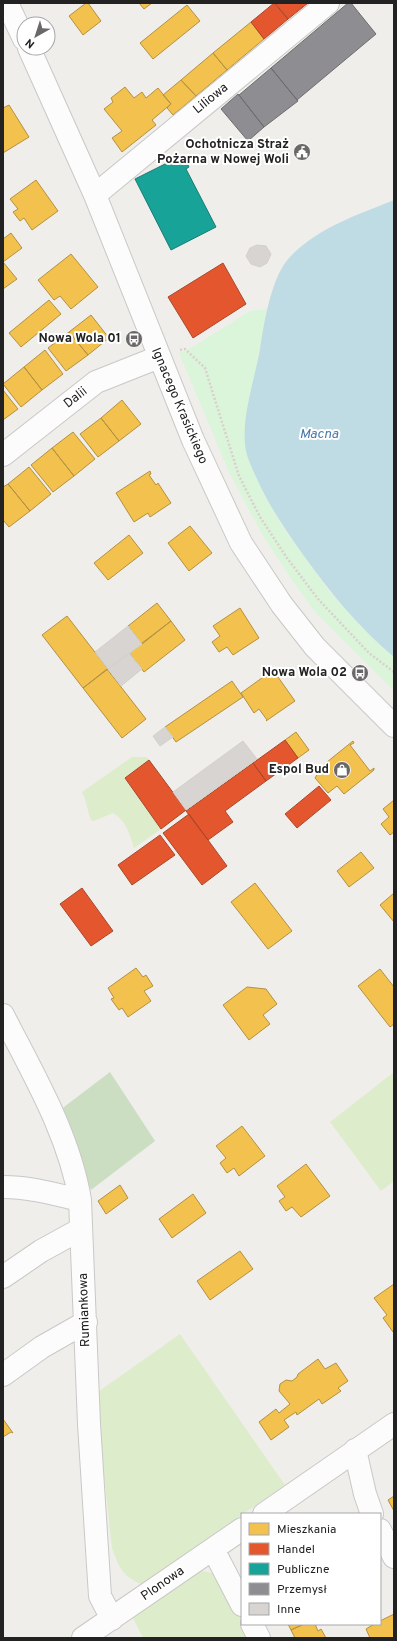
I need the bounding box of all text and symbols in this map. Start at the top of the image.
north arrow [16,16,56,56]
text: N [23,35,38,51]
street label: Liliowa [190,80,232,118]
place label: Ochotnicza Straż Pożarna w Nowej Woli [157,137,289,168]
public building icon: Ochotnicza Straż Pożarna w Nowej Woli [292,142,312,162]
bus stop icon: Nowa Wola 01 [124,329,144,349]
place label: Nowa Wola 01 [38,331,121,347]
street label: Ignacego Krasickiego [147,345,211,467]
street label: Dalii [61,384,91,412]
water label: Macna [299,426,339,443]
bus stop icon: Nowa Wola 02 [350,663,370,683]
place label: Nowa Wola 02 [262,665,347,681]
shop icon: Espol Bud [332,760,352,780]
place label: Espol Bud [269,762,329,778]
street label: Rumiankowa [76,1273,94,1347]
legend [241,1513,381,1625]
text: Mieszkania [277,1522,336,1538]
text: Handel [277,1542,315,1558]
text: Publiczne [277,1562,329,1578]
street label: Plonowa [138,1563,188,1605]
text: Przemysł [277,1582,327,1598]
text: Inne [277,1602,301,1618]

